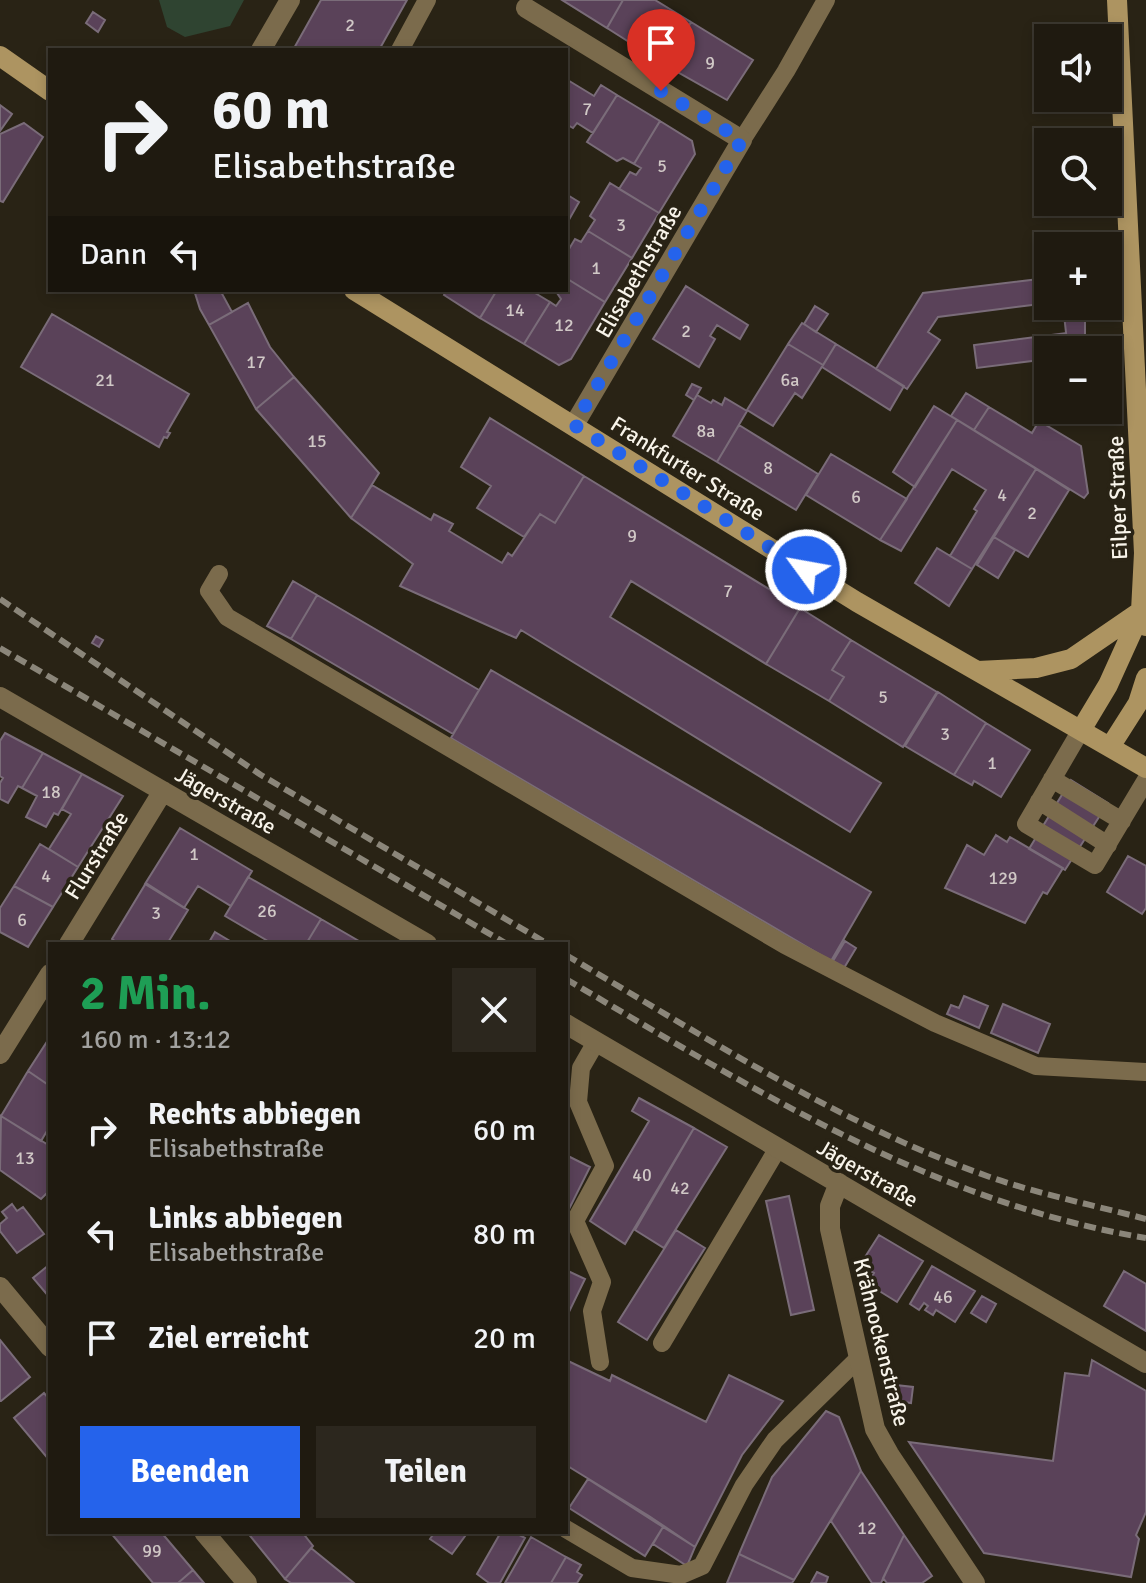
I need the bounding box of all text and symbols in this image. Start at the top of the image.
pin [627,9,695,91]
house number: 2 [345,14,355,36]
icon: arrive [639,21,683,65]
map controls [1034,24,1122,424]
button: sound [1034,24,1122,112]
house number: 9 [705,52,715,74]
text: 60 m [212,75,330,144]
icon: right [80,80,184,184]
house number: 7 [582,98,592,120]
button: search [1034,128,1122,216]
text: Elisabethstraße [212,144,456,189]
house number: 5 [657,155,667,177]
street label: Elisabethstraße [589,200,687,343]
house number: 3 [616,214,626,236]
icon: left [163,232,207,276]
button: + [1034,232,1122,320]
text: Dann [80,236,147,273]
house number: 1 [591,257,601,279]
house number: 14 [505,299,525,321]
house number: 12 [554,314,574,336]
house number: 2 [681,320,691,342]
button: − [1034,336,1122,424]
house number: 17 [246,351,266,373]
house number: 21 [95,369,115,391]
house number: 6a [781,369,799,391]
street label: Frankfurter Straße [606,410,770,527]
house number: 8a [697,420,715,442]
house number: 15 [307,430,327,452]
street label: Eilper Straße [1102,435,1133,561]
house number: 8 [763,457,773,479]
house number: 4 [997,484,1007,506]
house number: 6 [851,486,861,508]
house number: 2 [1027,502,1037,524]
house number: 9 [627,525,637,547]
position arrow [764,528,848,612]
house number: 7 [723,580,733,602]
house number: 5 [878,686,888,708]
house number: 3 [940,723,950,745]
house number: 1 [987,752,997,774]
street label: Jägerstraße [170,761,281,840]
house number: 18 [41,781,61,803]
street label: Flurstraße [59,806,134,904]
house number: 1 [189,843,199,865]
house number: 4 [41,865,51,887]
house number: 129 [988,867,1018,889]
house number: 26 [257,900,277,922]
house number: 3 [151,902,161,924]
house number: 6 [17,909,27,931]
text: 2 Min. [80,964,211,1023]
button: close [452,968,536,1052]
text: 160 m · 13:12 [80,1024,231,1056]
text: Rechts abbiegen [148,1096,361,1133]
icon: right [80,1108,124,1152]
text: 60 m [473,1112,536,1149]
text: Elisabethstraße [148,1133,324,1165]
street label: Jägerstraße [812,1134,923,1213]
house number: 13 [15,1147,35,1169]
house number: 40 [632,1164,652,1186]
house number: 42 [670,1177,690,1199]
text: Links abbiegen [148,1200,343,1237]
icon: left [80,1212,124,1256]
text: 80 m [473,1216,536,1253]
text: Elisabethstraße [148,1237,324,1269]
street label: Krähnockenstraße [848,1255,916,1429]
house number: 46 [933,1286,953,1308]
icon: arrive [80,1316,124,1360]
text: Ziel erreicht [148,1320,309,1357]
text: 20 m [473,1320,536,1357]
button: Beenden [80,1426,300,1518]
button: Teilen [316,1426,536,1518]
house number: 12 [857,1517,877,1539]
house number: 99 [142,1540,162,1562]

